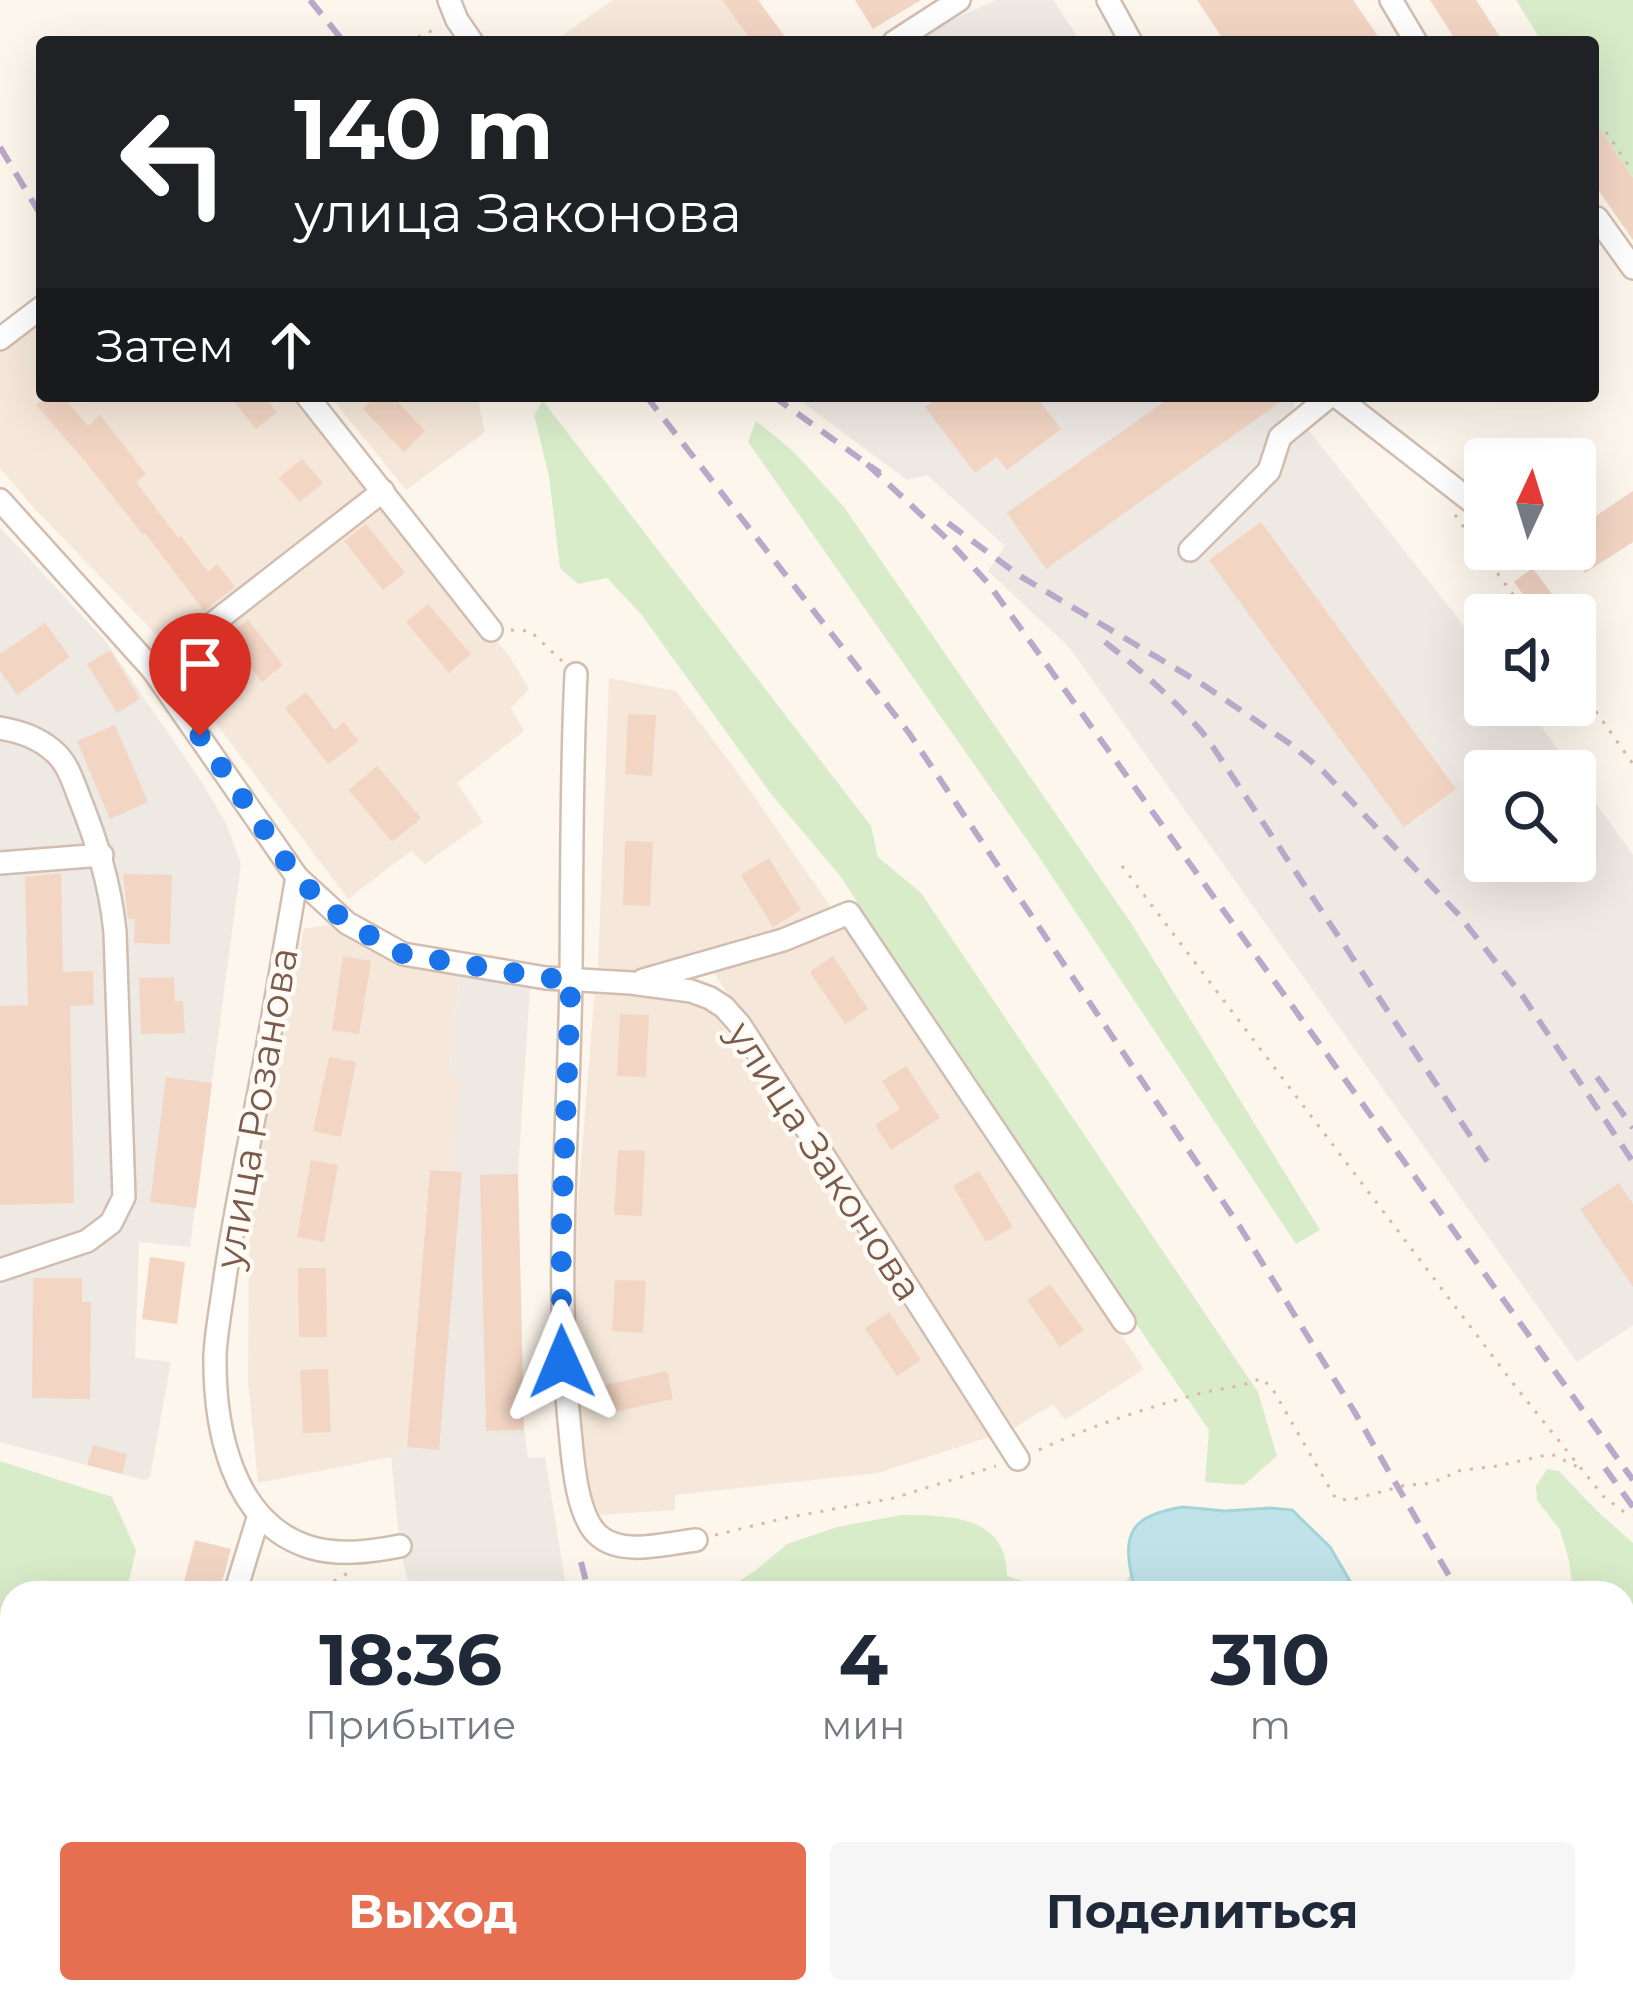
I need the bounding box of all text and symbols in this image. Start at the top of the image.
text: 140 m [294,78,554,180]
icon: left [96,84,252,240]
text: улица Законова [294,180,742,246]
icon: ahead [258,312,324,378]
text: Затем [96,318,234,373]
north arrow [1464,438,1596,570]
map controls [1464,438,1596,882]
button: sound [1464,594,1596,726]
pin [149,613,251,736]
icon: arrive [167,631,233,697]
button: search [1464,750,1596,882]
street label: улица Розанова [204,944,308,1273]
street label: улица Законова [716,1012,933,1310]
position arrow [499,1299,625,1425]
text: 18:36 [319,1615,502,1703]
text: 4 [839,1615,888,1703]
text: 310 [1210,1615,1330,1703]
text: Прибытие [305,1701,516,1749]
text: мин [821,1701,905,1749]
text: m [1249,1701,1291,1749]
button: Выход [60,1842,806,1980]
button: Поделиться [830,1842,1575,1980]

